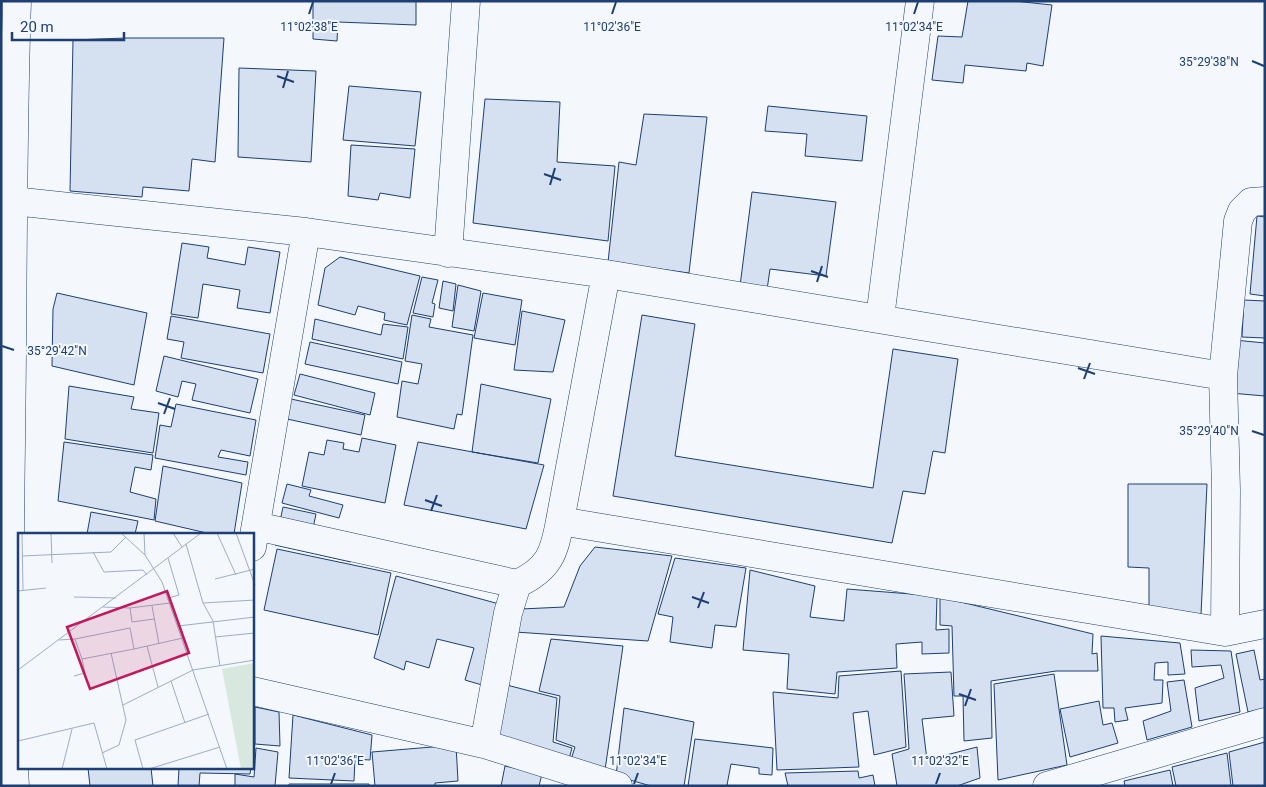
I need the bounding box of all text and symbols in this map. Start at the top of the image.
scale bar [12,10,125,42]
text: 20 m [20,18,54,36]
text: 11°02'38"E [280,20,338,34]
text: 11°02'36"E [583,20,641,34]
text: 11°02'34"E [885,20,943,34]
text: 35°29'38"N [1179,55,1239,69]
text: 35°29'42"N [27,344,87,358]
text: 35°29'40"N [1179,424,1239,438]
inset map [18,533,254,770]
text: 11°02'36"E [306,754,364,768]
text: 11°02'34"E [609,754,667,768]
text: 11°02'32"E [911,754,969,768]

